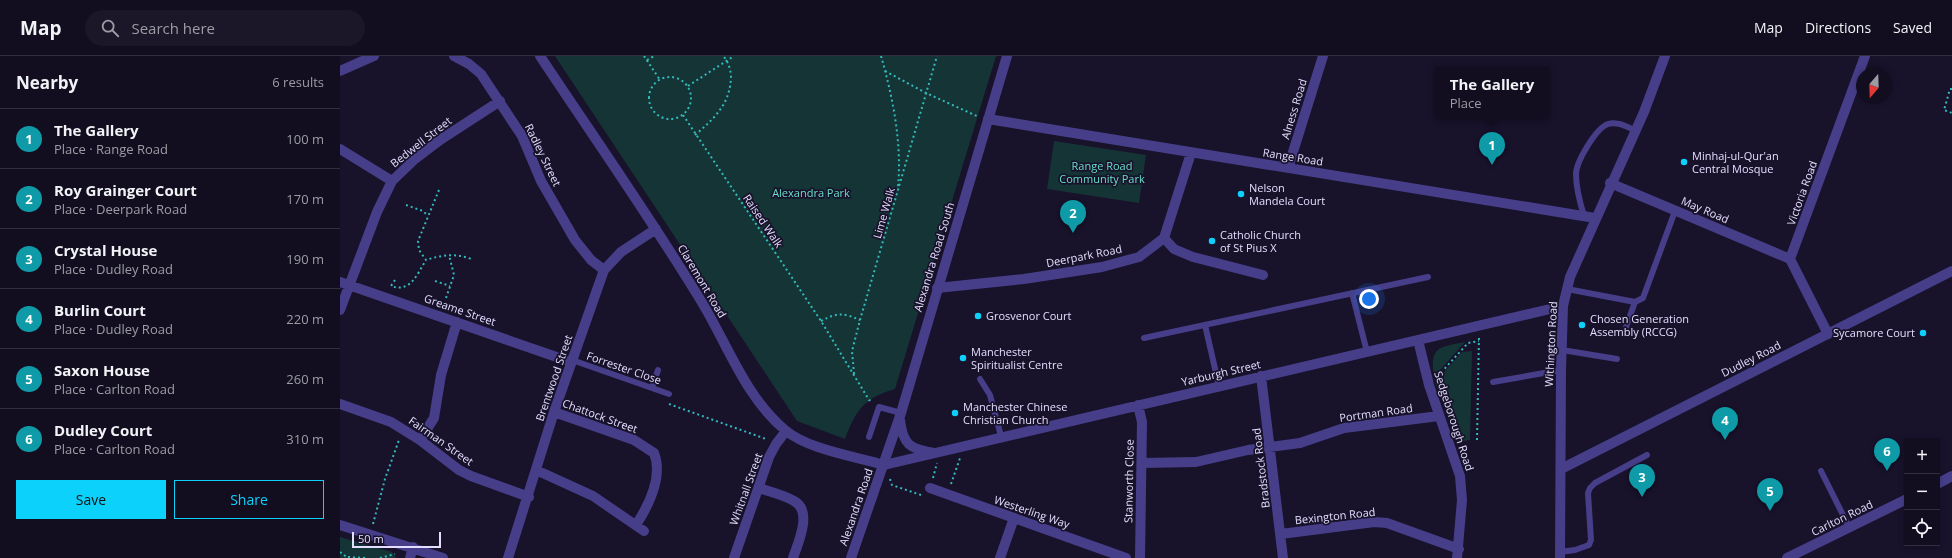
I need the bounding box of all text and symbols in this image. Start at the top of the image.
search box [85,10,365,46]
text: Map [20,15,61,41]
icon: search [99,17,121,39]
text: Search here [131,18,215,38]
text: Map [1754,18,1783,37]
text: Directions [1805,18,1871,37]
text: Saved [1893,18,1932,37]
popup [1435,67,1549,119]
north arrow [1856,68,1892,104]
text: Nearby [16,71,78,94]
text: 6 results [272,73,324,91]
text: The Gallery [1450,74,1534,94]
street label: Alness Road [1277,77,1310,141]
text: Place [1450,94,1482,112]
street label: Bedwell Street [387,113,454,170]
text: The Gallery [54,120,139,140]
street label: Radley Street [522,121,565,189]
text: 1 [25,130,33,148]
text: 100 m [286,130,324,148]
pin: 1 [1479,132,1505,165]
text: Place · Range Road [54,140,168,158]
street label: Range Road [1262,144,1324,169]
place label: Minhaj-ul-Qur'an Central Mosque [1692,148,1779,176]
marker: Minhaj-ul-Qur'an Central Mosque [1679,157,1689,167]
park label: Range Road Community Park [1059,158,1145,186]
street label: Victoria Road [1783,158,1820,227]
text: Roy Grainger Court [54,180,197,200]
place label: Nelson Mandela Court [1249,180,1325,208]
park label: Alexandra Park [772,185,850,200]
street label: Lime Walk [869,185,898,240]
marker: Nelson Mandela Court [1236,189,1246,199]
text: 2 [25,190,33,208]
text: 170 m [286,190,324,208]
street label: Raised Walk [740,191,787,251]
street label: May Road [1679,193,1731,226]
text: Place · Deerpark Road [54,200,187,218]
street label: Alexandra Road South [910,200,957,314]
pin: 2 [1060,200,1086,233]
place label: Catholic Church of St Pius X [1220,227,1301,255]
marker: Catholic Church of St Pius X [1207,236,1217,246]
text: Crystal House [54,240,157,260]
street label: Claremont Road [675,241,730,320]
street label: Deerpark Road [1045,241,1123,270]
text: 3 [25,250,33,268]
text: 190 m [286,250,324,268]
text: Place · Dudley Road [54,260,173,278]
your location [1359,289,1379,309]
street label: Greame Street [422,290,498,329]
text: Burlin Court [54,300,146,320]
street label: Withington Road [1541,301,1560,387]
place label: Grosvenor Court [986,308,1072,323]
text: 4 [25,310,33,328]
text: 220 m [286,310,324,328]
marker: Grosvenor Court [973,311,983,321]
place label: Chosen Generation Assembly (RCCG) [1590,311,1689,339]
text: Place · Dudley Road [54,320,173,338]
marker: Chosen Generation Assembly (RCCG) [1577,320,1587,330]
place label: Sycamore Court [1833,325,1915,340]
marker: Sycamore Court [1918,328,1928,338]
street label: Brentwood Street [532,333,575,423]
street label: Dudley Road [1718,337,1783,380]
place label: Manchester Spiritualist Centre [971,344,1063,372]
street label: Forrester Close [585,348,663,387]
marker: Manchester Spiritualist Centre [958,353,968,363]
street label: Yarburgh Street [1180,356,1262,389]
text: Saxon House [54,360,150,380]
street label: Sedgeborough Road [1431,369,1478,473]
text: 5 [25,370,33,388]
text: 260 m [286,370,324,388]
text: Place · Carlton Road [54,380,175,398]
street label: Chattock Street [561,395,640,436]
place label: Manchester Chinese Christian Church [963,399,1067,427]
street label: Portman Road [1338,400,1414,425]
pin: 4 [1712,407,1738,440]
marker: Manchester Chinese Christian Church [950,408,960,418]
street label: Fairman Street [406,413,477,468]
text: Dudley Court [54,420,152,440]
street label: Bradstock Road [1248,427,1273,509]
text: 6 [25,430,33,448]
text: 310 m [286,430,324,448]
pin: 6 [1874,438,1900,471]
map controls [1904,438,1940,546]
button: + [1904,438,1940,474]
street label: Stanworth Close [1120,439,1137,523]
text: Place · Carlton Road [54,440,175,458]
street label: Whitnall Street [726,451,766,527]
pin: 3 [1629,464,1655,497]
street label: Alexandra Road [835,466,876,548]
button: − [1904,474,1940,510]
pin: 5 [1757,478,1783,511]
button: Save [16,480,166,519]
button: Share [174,480,324,519]
street label: Westerling Way [992,492,1072,532]
street label: Carlton Road [1809,496,1875,539]
street label: Bexington Road [1294,504,1376,527]
button: locate [1904,510,1940,546]
scale bar [352,530,441,549]
text: 50 m [358,531,384,546]

